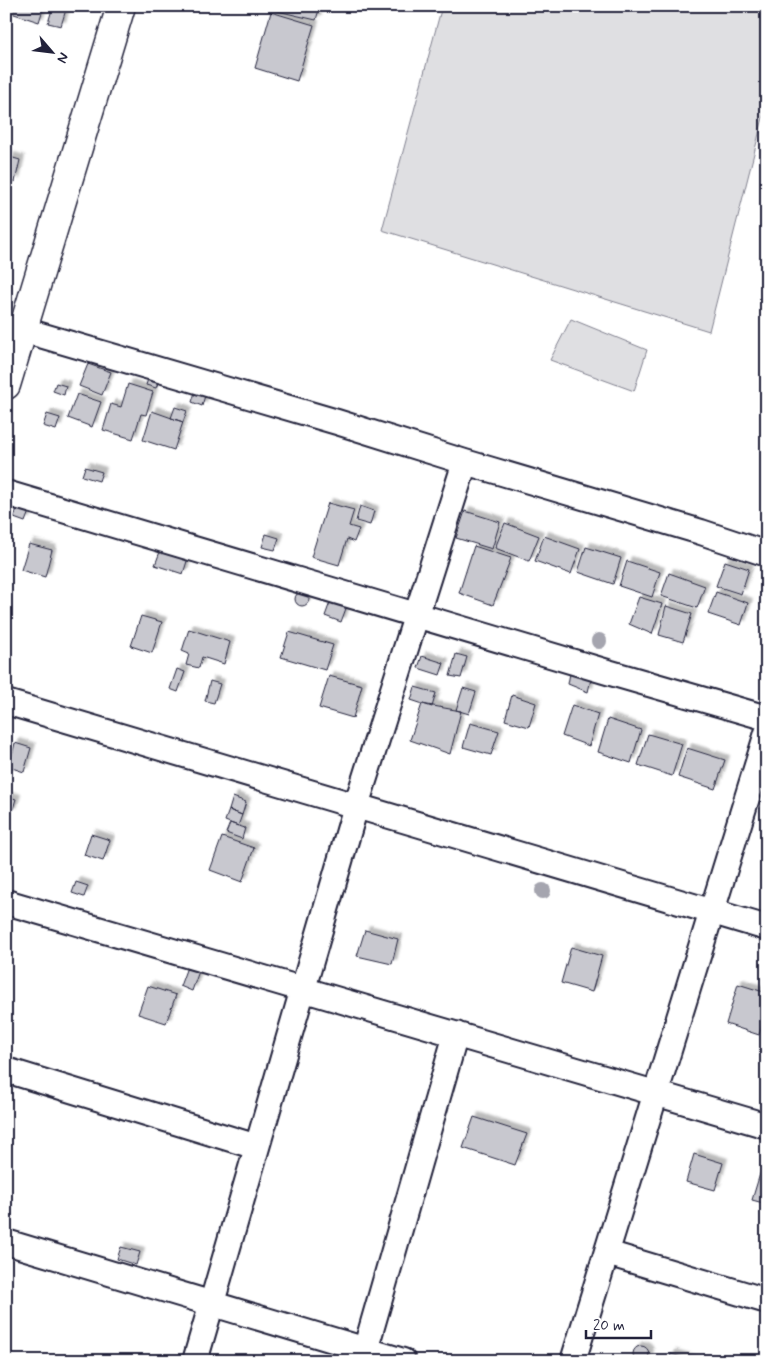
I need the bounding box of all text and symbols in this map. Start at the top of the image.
north arrow [28,28,78,78]
text: N [52,49,73,66]
scale bar [586,1307,650,1339]
text: 20 m [593,1316,625,1336]

